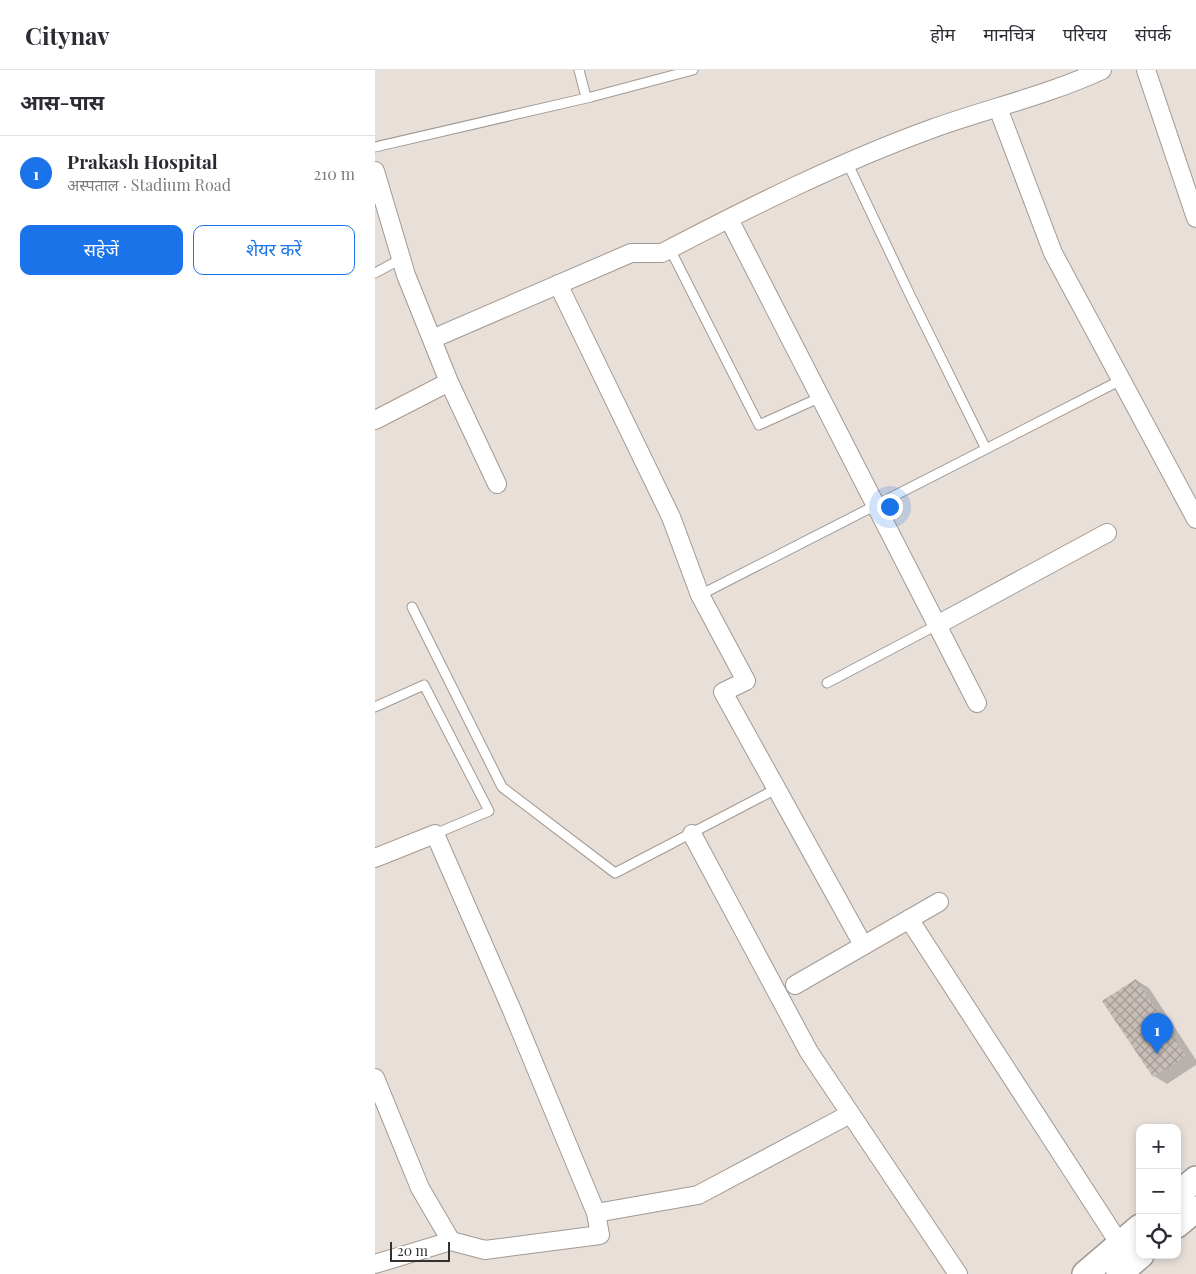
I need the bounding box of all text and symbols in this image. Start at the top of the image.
text: Citynav [25,19,110,51]
text: होम [930,22,955,46]
text: मानचित्र [983,22,1035,46]
text: परिचय [1063,22,1107,46]
text: संपर्क [1135,22,1171,46]
text: आस-पास [20,87,104,115]
text: Prakash Hospital [67,148,218,174]
text: 1 [33,163,39,184]
text: 210 m [314,163,355,184]
text: अस्पताल · Stadium Road [67,174,231,195]
button: सहेजें [20,225,183,275]
button: शेयर करें [193,225,355,275]
your location [877,494,903,520]
pin: 1 [1141,1013,1173,1054]
map controls [1136,1124,1181,1259]
button: + [1136,1124,1181,1169]
button: − [1136,1169,1181,1214]
button: locate [1136,1214,1181,1259]
scale bar [390,1239,450,1262]
text: 20 m [397,1241,428,1260]

